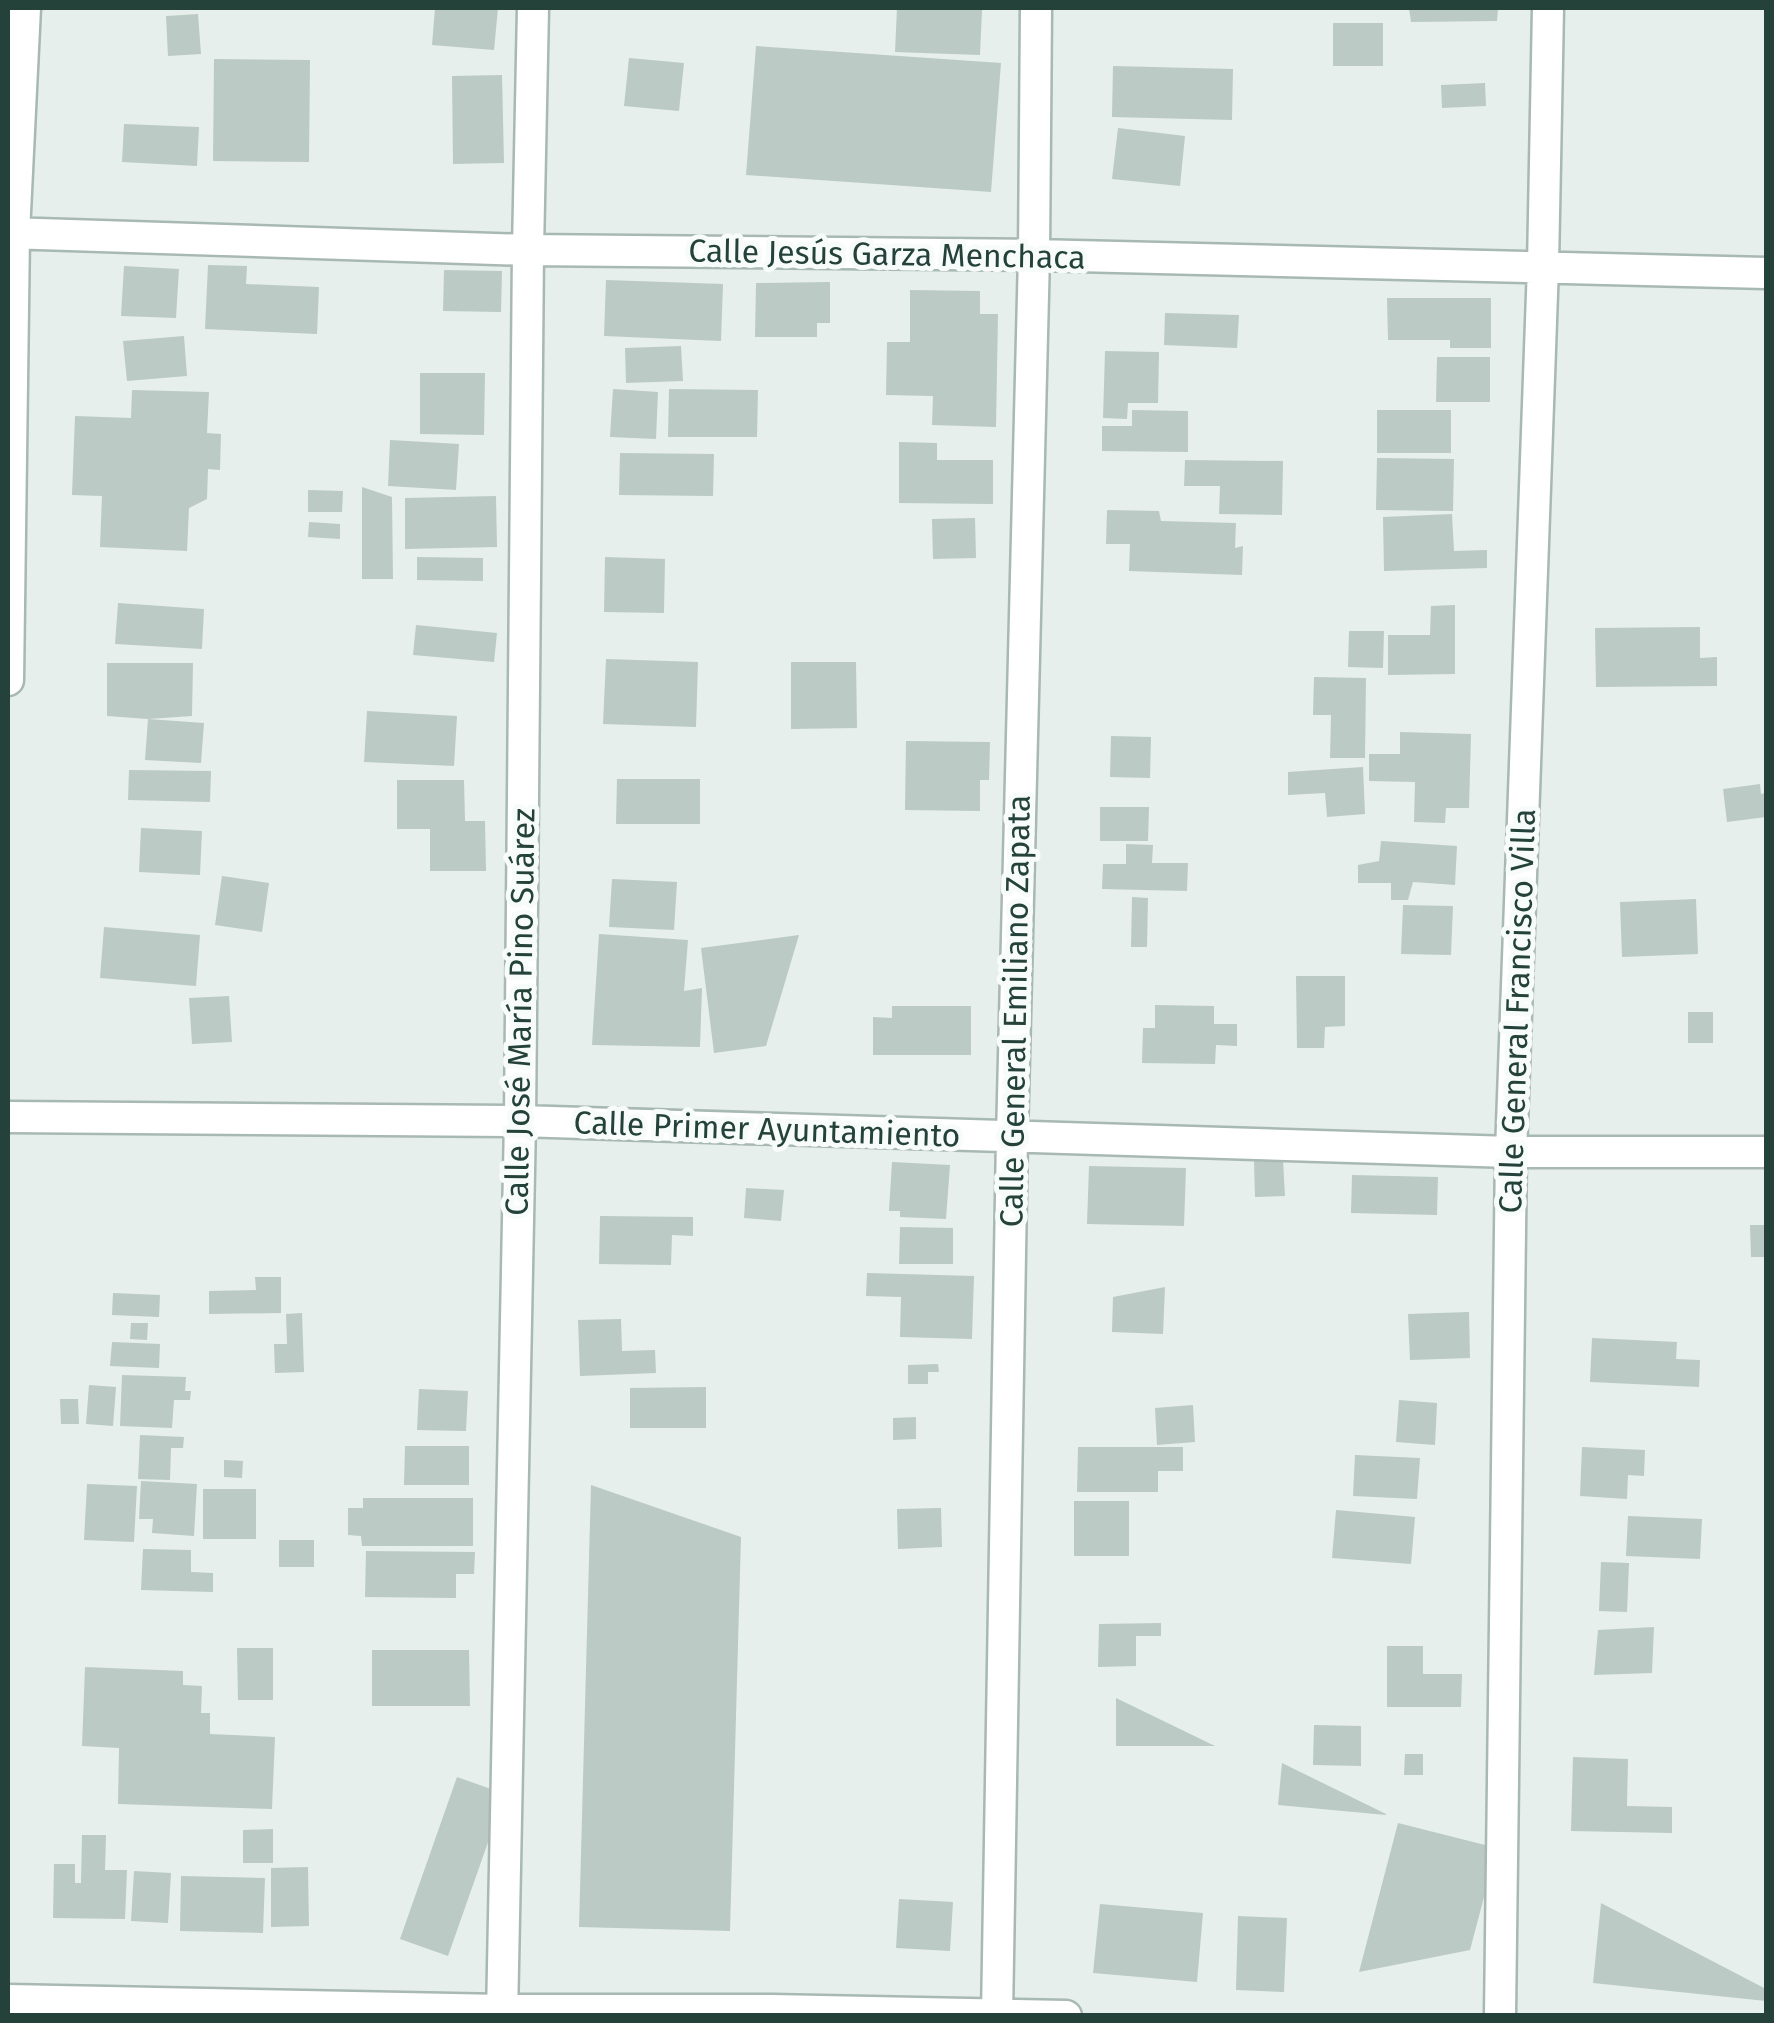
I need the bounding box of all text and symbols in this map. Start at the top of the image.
street label: Calle Jesús Garza Menchaca [688,232,1086,276]
street label: Calle General Emiliano Zapata [992,794,1038,1228]
street label: Calle José María Pino Suárez [497,808,543,1216]
street label: Calle General Francisco Villa [1491,808,1543,1214]
street label: Calle Primer Ayuntamiento [573,1103,961,1155]

